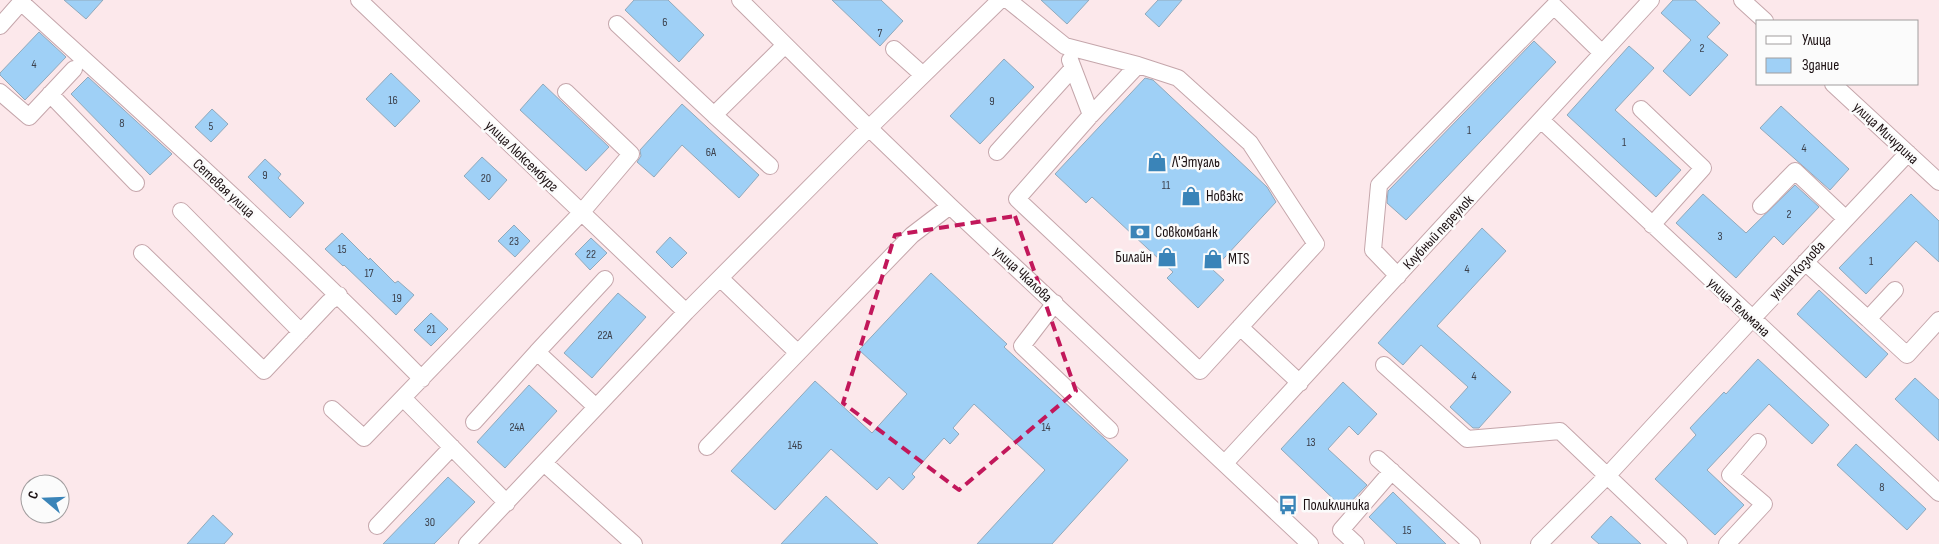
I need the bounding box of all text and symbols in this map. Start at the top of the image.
house number: 6 [662,15,668,30]
legend [1756,20,1919,85]
house number: 7 [878,26,883,41]
text: Улица [1802,31,1831,50]
house number: 2 [1700,41,1705,56]
text: Здание [1802,56,1839,75]
house number: 4 [31,57,37,72]
house number: 16 [388,93,398,108]
house number: 9 [989,94,995,109]
street label: улица Мичурина [1849,98,1923,169]
house number: 8 [119,116,125,131]
street label: улица Люксембург [481,116,562,196]
house number: 5 [209,119,214,134]
house number: 1 [1467,123,1472,138]
house number: 1 [1622,135,1627,150]
house number: 4 [1801,141,1807,156]
house number: 6А [706,145,717,160]
shop icon: Л'Этуаль [1146,151,1168,173]
place label: Л'Этуаль [1171,153,1220,172]
street label: Сетевая улица [189,155,259,222]
house number: 9 [262,168,268,183]
house number: 20 [481,171,491,186]
house number: 11 [1162,178,1171,193]
shop icon: Новэкс [1180,185,1202,207]
place label: Новэкс [1206,187,1244,206]
street label: Клубный переулок [1399,191,1478,274]
house number: 2 [1787,207,1792,222]
bank icon: Совкомбанк [1129,221,1151,243]
place label: Совкомбанк [1155,223,1218,242]
house number: 3 [1717,229,1723,244]
house number: 23 [509,234,519,249]
street label: улица Козлова [1765,237,1830,304]
house number: 15 [337,242,347,257]
street label: улица Чкалова [989,242,1056,307]
shop icon: Билайн [1156,246,1178,268]
house number: 22 [586,247,596,262]
place label: Билайн [1115,248,1152,267]
shop icon: MTS [1202,248,1224,270]
place label: MTS [1228,250,1249,269]
house number: 1 [1869,254,1874,269]
house number: 4 [1464,262,1470,277]
house number: 17 [365,266,374,281]
street label: улица Тельмана [1703,273,1774,341]
house number: 19 [392,291,402,306]
house number: 21 [426,322,436,337]
house number: 22А [597,328,613,343]
house number: 4 [1471,369,1477,384]
house number: 24А [509,420,525,435]
house number: 14 [1041,420,1051,435]
house number: 13 [1306,435,1316,450]
house number: 14Б [788,438,802,453]
north arrow [20,474,70,524]
house number: 8 [1879,480,1885,495]
text: С [24,489,42,501]
bus stop icon: Поликлиника [1277,494,1299,516]
place label: Поликлиника [1303,496,1370,515]
house number: 30 [425,515,435,530]
house number: 15 [1402,523,1412,538]

